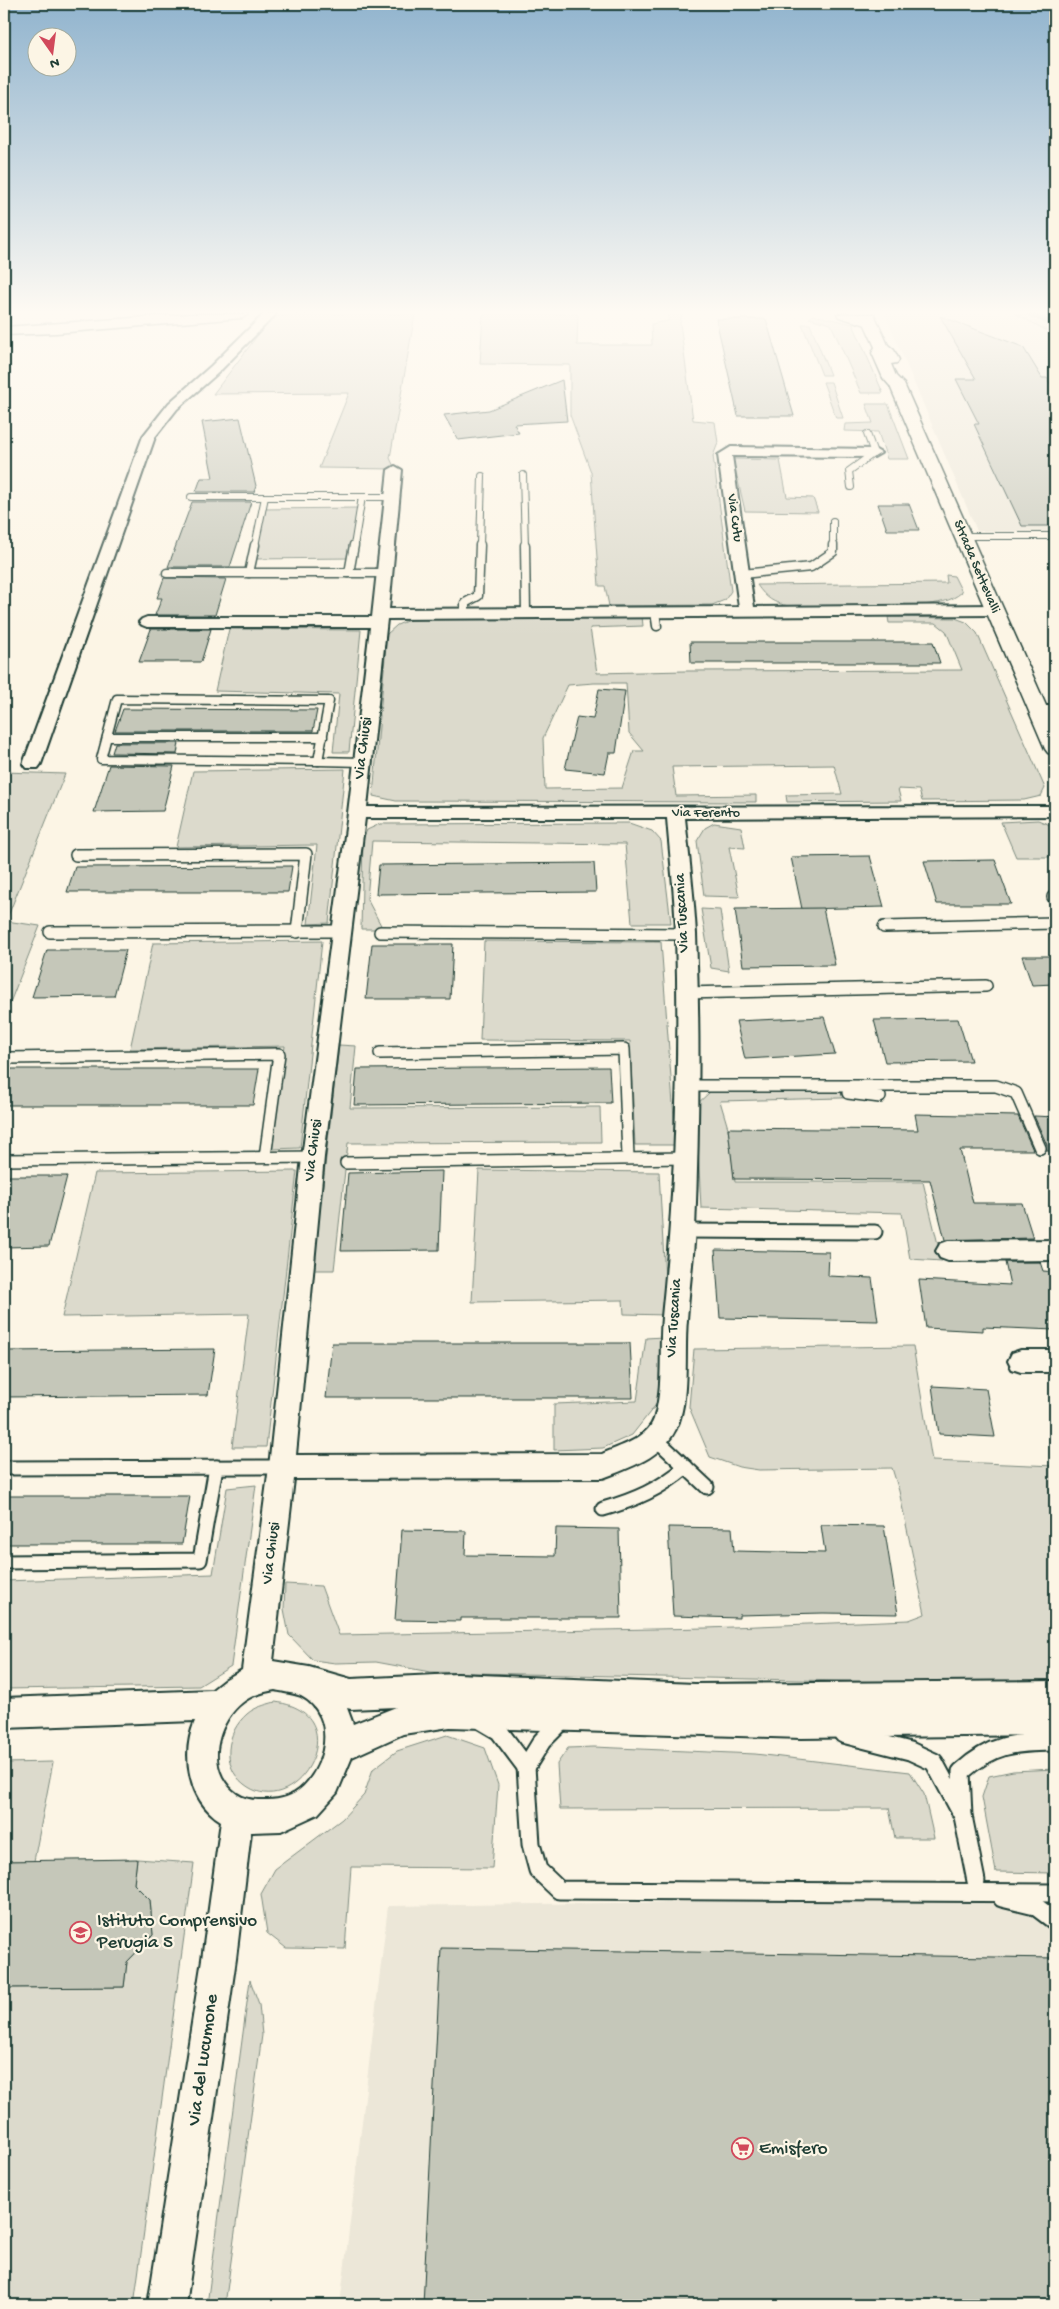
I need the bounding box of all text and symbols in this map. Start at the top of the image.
north arrow [28,28,78,78]
text: N [48,53,61,72]
street label: Via Cutu [722,492,746,544]
street label: Strada Settevalli [949,518,1003,616]
street label: Via Chiusi [351,716,377,781]
street label: Via Ferento [671,805,740,822]
street label: Via Tuscania [671,872,695,954]
street label: Via Chiusi [301,1118,327,1183]
street label: Via Tuscania [663,1277,687,1359]
street label: Via Chiusi [259,1521,285,1586]
place label: Istituto Comprensivo Perugia 5 [96,1910,257,1955]
school or university icon: Istituto Comprensivo Perugia 5 [69,1920,93,1944]
street label: Via del Lucumone [183,1992,225,2128]
supermarket icon: Emisfero [731,2137,755,2161]
place label: Emisfero [759,2138,828,2161]

